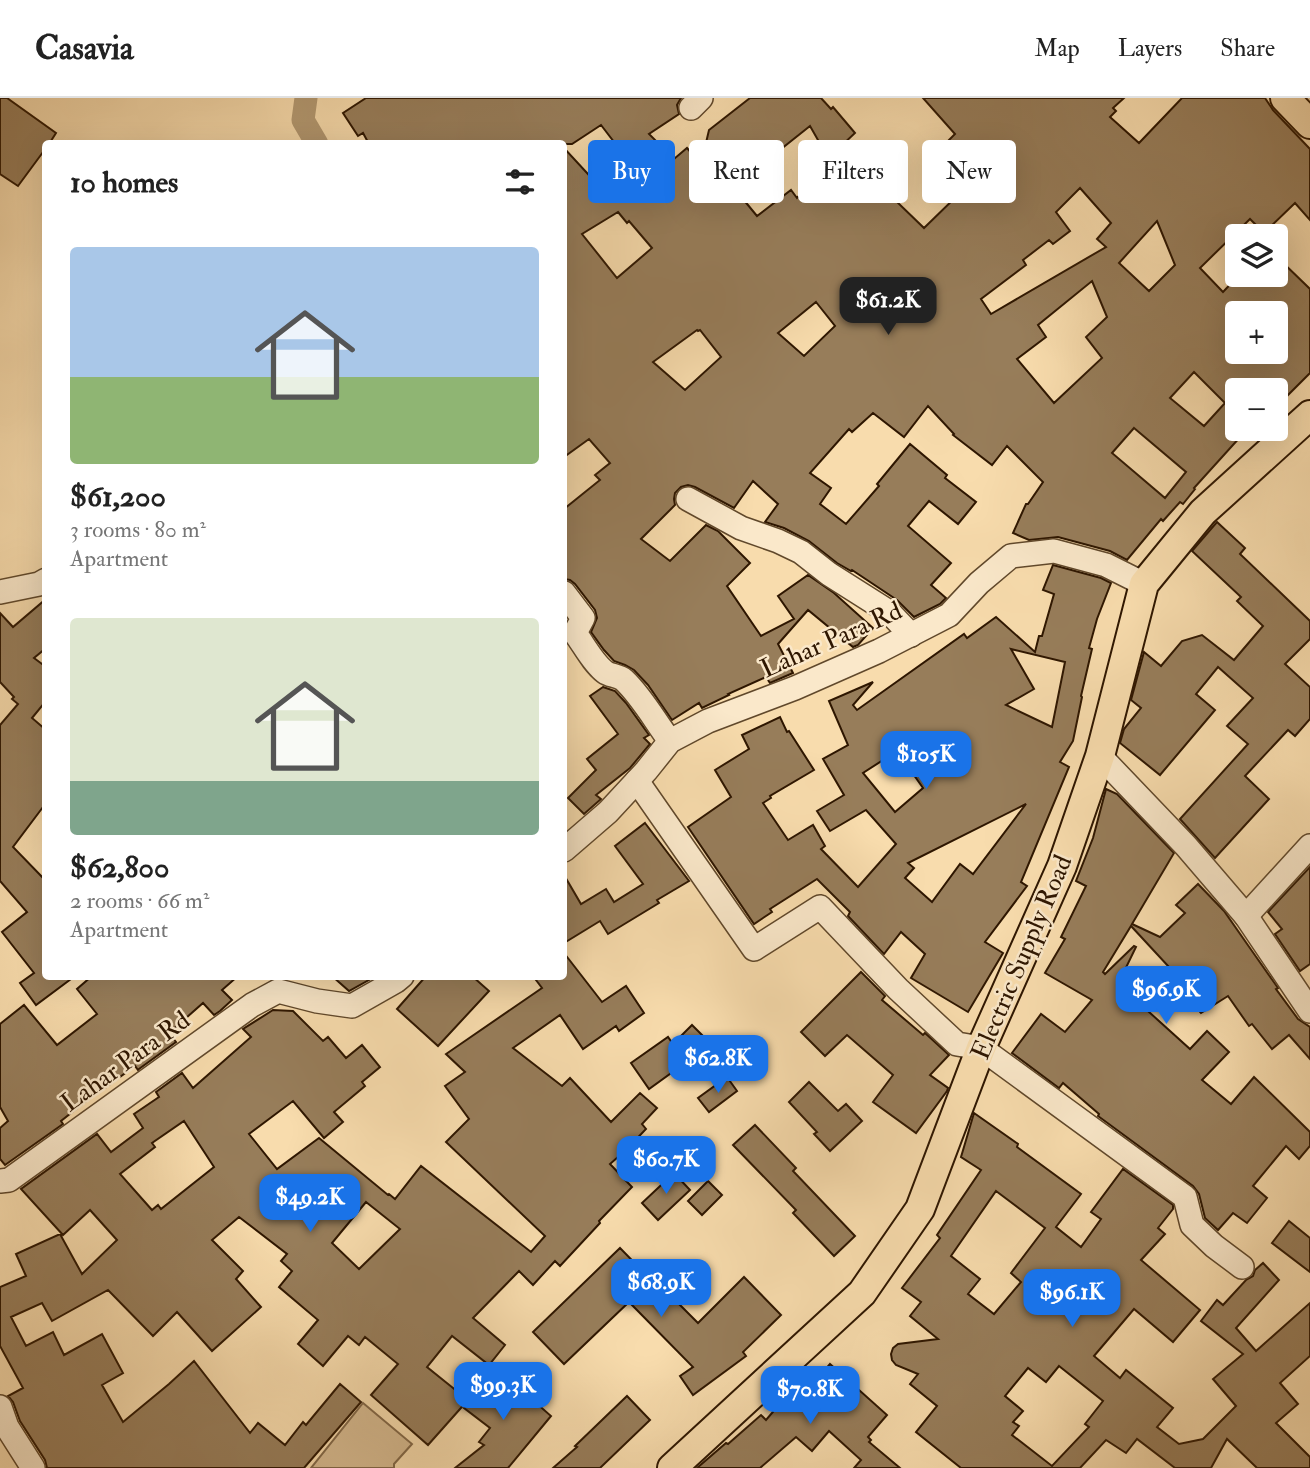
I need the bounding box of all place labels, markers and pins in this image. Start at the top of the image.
pin: $61.2K [831,278,945,337]
pin: $105K [877,732,975,791]
pin: $96.9K [1109,967,1223,1026]
pin: $62.8K [661,1035,775,1095]
pin: $60.7K [609,1136,723,1196]
pin: $49.2K [253,1174,367,1234]
pin: $68.9K [604,1260,718,1319]
pin: $96.1K [1015,1270,1129,1329]
pin: $99.3K [446,1362,560,1422]
pin: $70.8K [753,1366,867,1426]

